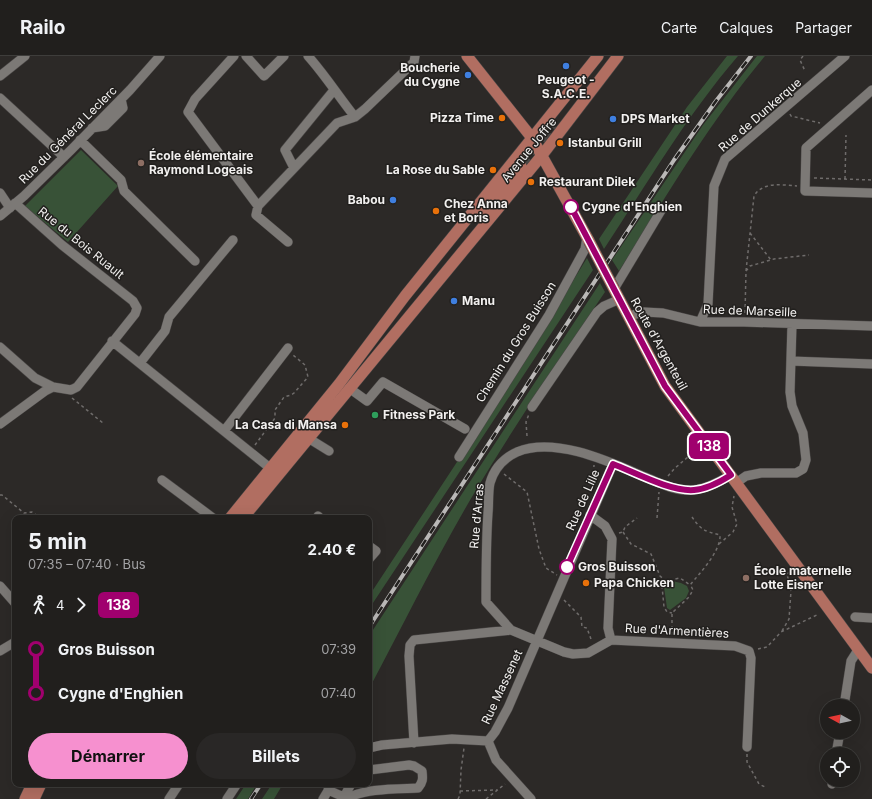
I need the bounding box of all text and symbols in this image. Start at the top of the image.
text: Railo [20,16,65,39]
text: Carte [661,19,697,36]
text: Calques [719,19,773,36]
text: Partager [795,19,852,36]
place label: Boucherie du Cygne [400,60,460,89]
marker: Peugeot - S.A.C.E. [561,61,571,71]
marker: Boucherie du Cygne [463,70,473,80]
place label: Peugeot - S.A.C.E. [537,72,595,101]
street label: Rue de Dunkerque [715,75,804,155]
street label: Rue du Général Leclerc [16,82,120,187]
place label: Pizza Time [430,110,494,125]
place label: DPS Market [621,111,690,126]
marker: Pizza Time [497,113,507,123]
street label: Avenue Joffre [498,114,559,185]
marker: DPS Market [608,114,618,124]
place label: Istanbul Grill [568,135,642,150]
marker: Istanbul Grill [555,138,565,148]
place label: École élémentaire Raymond Logeais [149,148,253,177]
marker: École élémentaire Raymond Logeais [136,158,146,168]
place label: La Rose du Sable [386,162,485,177]
marker: La Rose du Sable [488,165,498,175]
place label: Restaurant Dilek [539,174,635,189]
marker: Restaurant Dilek [526,177,536,187]
place label: Babou [348,192,385,207]
marker: Babou [388,195,398,205]
place label: Chez Anna et Boris [444,196,508,225]
marker: Cygne d'Enghien [563,199,579,215]
place label: Cygne d'Enghien [582,199,682,214]
street label: Rue du Bois Ruault [35,203,127,282]
marker: Chez Anna et Boris [431,206,441,216]
street label: Chemin du Gros Buisson [472,279,559,405]
place label: Manu [462,293,495,308]
street label: Route d'Argenteuil [628,295,691,393]
marker: Manu [449,296,459,306]
street label: Rue de Marseille [703,301,797,320]
place label: Fitness Park [383,407,455,422]
marker: Fitness Park [370,410,380,420]
place label: La Casa di Mansa [235,417,337,432]
marker: La Casa di Mansa [340,420,350,430]
line badge: 138 [686,433,732,459]
text: 138 [697,437,721,454]
street label: Rue de Lille [562,467,603,533]
street label: Rue d'Arras [466,483,487,549]
text: 5 min [28,528,87,554]
text: 2.40 € [307,540,356,559]
text: 07:35 – 07:40 · Bus [28,556,146,572]
marker: Gros Buisson [559,559,575,575]
place label: Gros Buisson [578,559,655,574]
place label: École maternelle Lotte Eisner [754,563,852,592]
marker: École maternelle Lotte Eisner [741,573,751,583]
place label: Papa Chicken [594,575,674,590]
marker: Papa Chicken [581,578,591,588]
icon: walk [28,594,50,616]
icon: forward [70,594,92,616]
text: 138 [106,596,131,613]
text: 4 [56,597,64,613]
street label: Rue d'Armentières [625,620,729,641]
text: Gros Buisson [58,640,155,659]
text: 07:39 [321,641,356,657]
street label: Rue Massenet [478,647,525,726]
text: Cygne d'Enghien [58,684,183,703]
text: 07:40 [321,685,356,701]
north arrow [820,699,860,739]
map controls [820,699,860,787]
button: Démarrer [28,733,188,779]
button: Billets [196,733,356,779]
button: locate [820,747,860,787]

